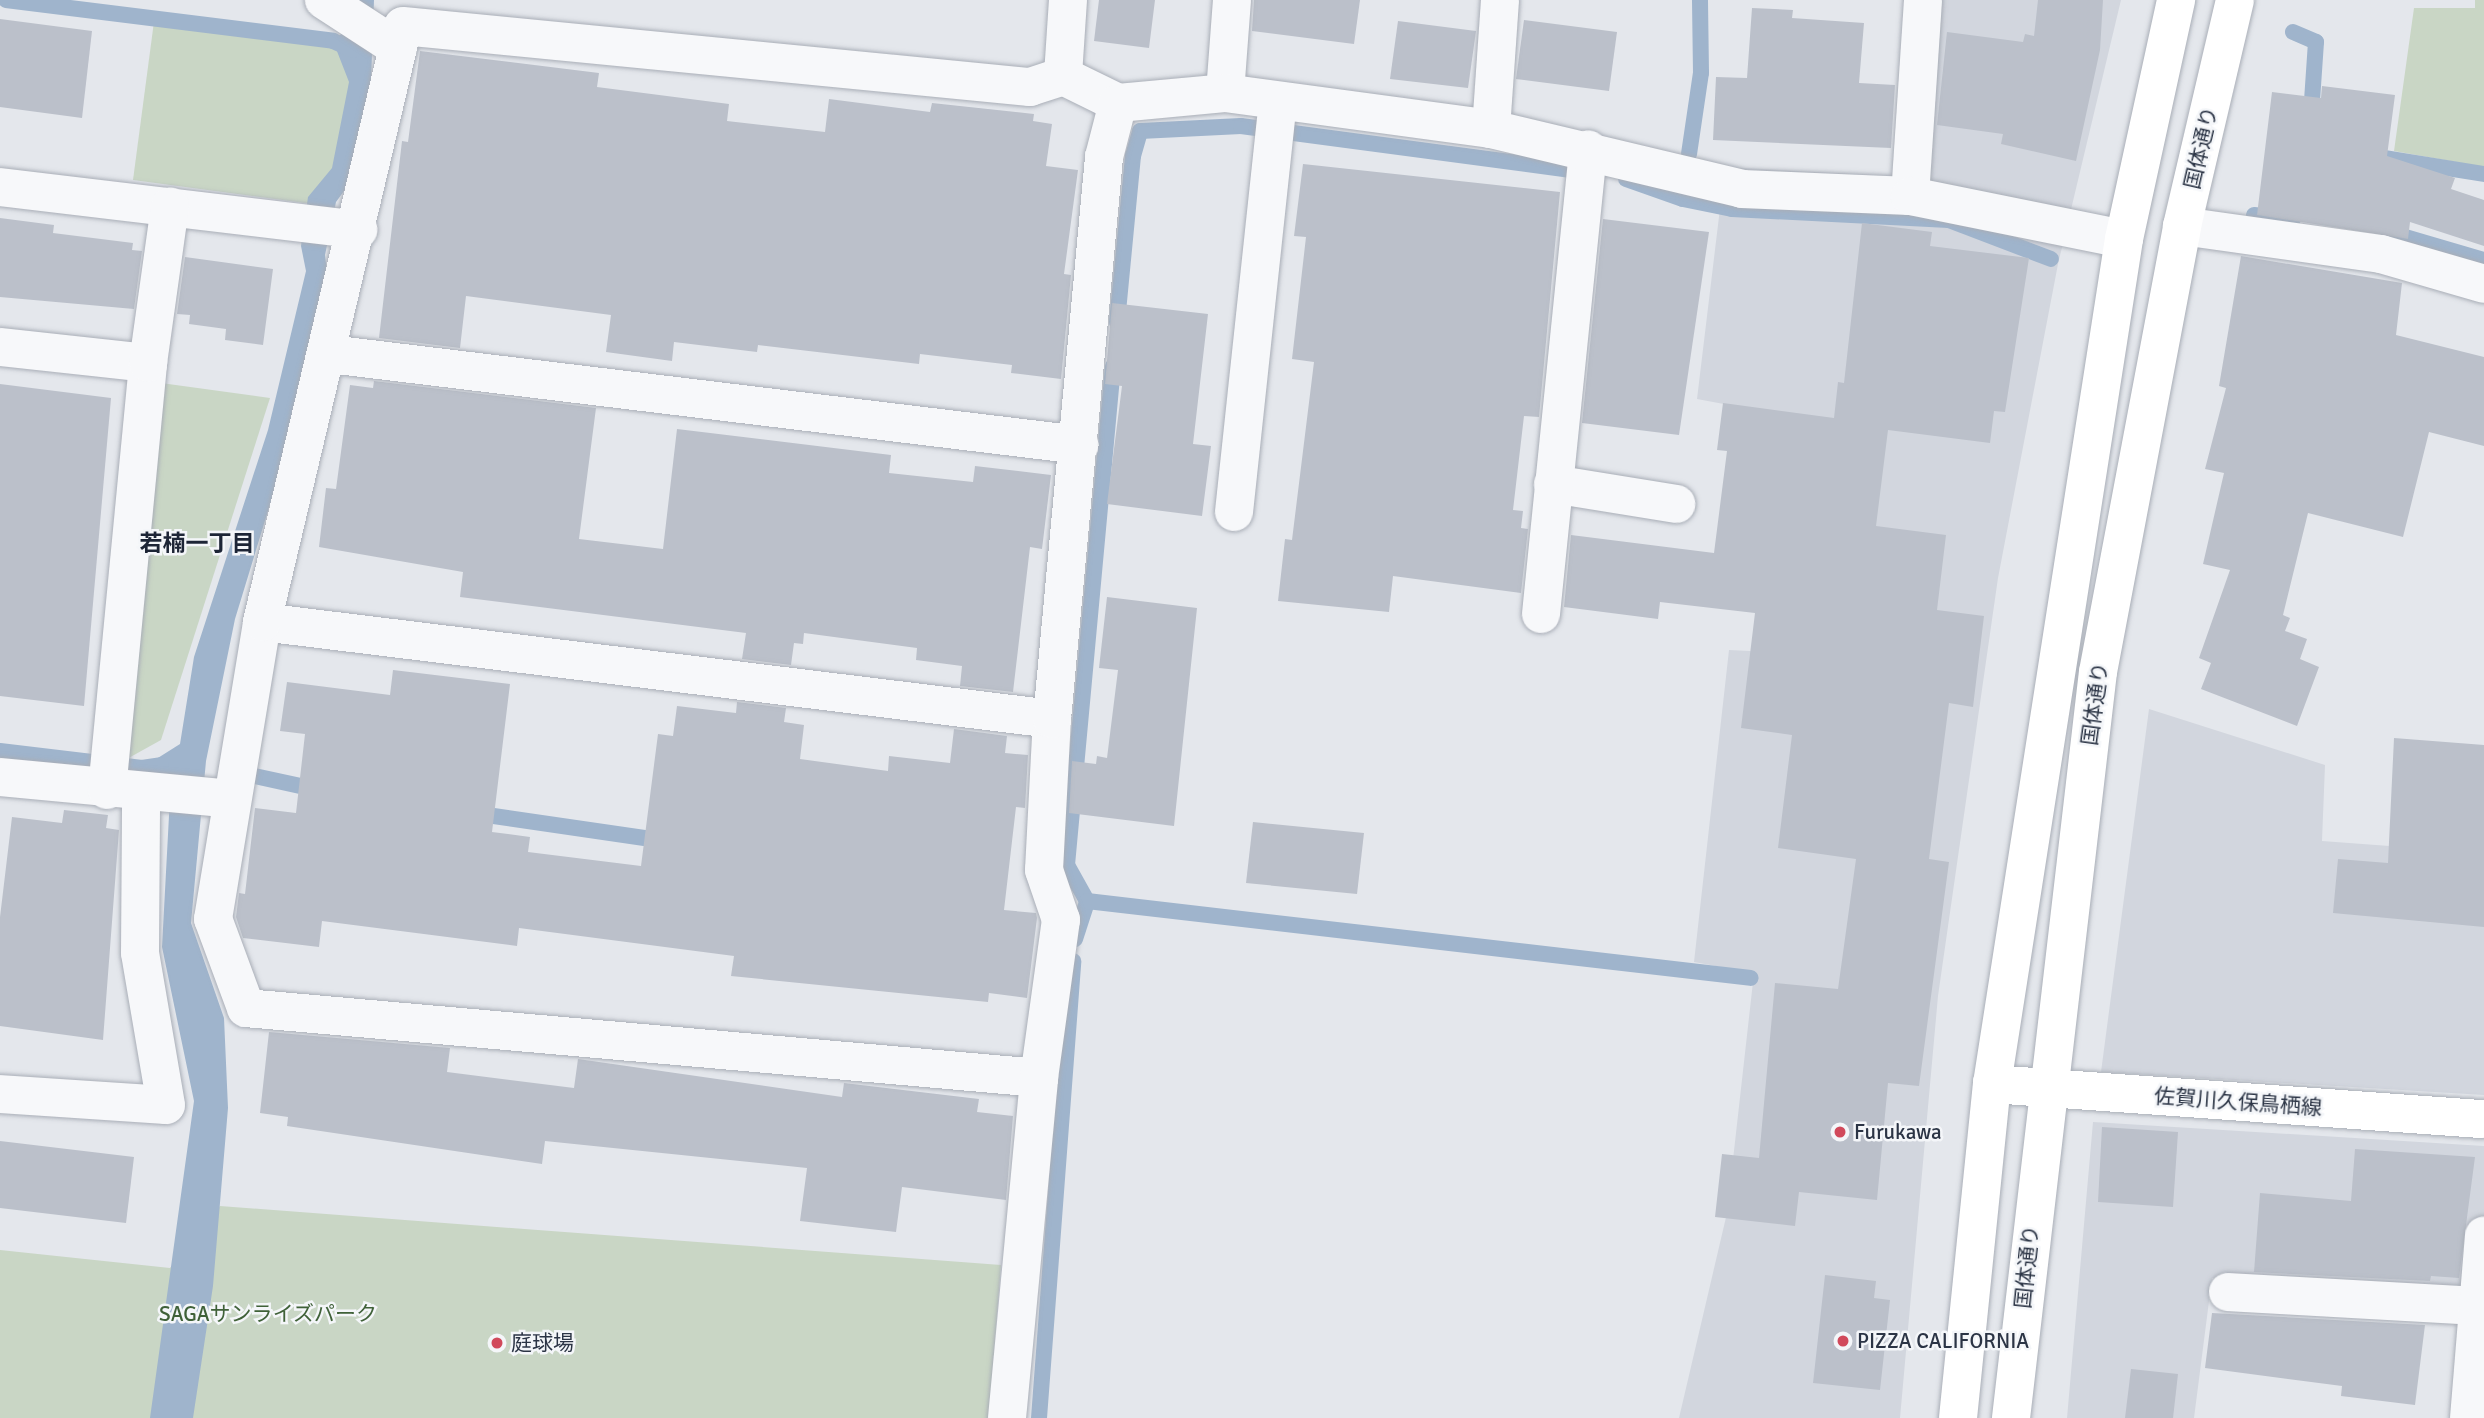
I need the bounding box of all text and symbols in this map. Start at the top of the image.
street label: 国体通り [2179,104,2223,192]
district label: 若楠一丁目 [140,530,254,558]
street label: 国体通り [2077,661,2113,747]
street label: 佐賀川久保鳥栖線 [2153,1084,2323,1120]
place label: Furukawa [1854,1119,1942,1145]
marker: Furukawa [1832,1124,1848,1140]
street label: 国体通り [2010,1224,2044,1310]
park label: SAGAサンライズパーク [159,1301,377,1327]
place label: PIZZA CALIFORNIA [1857,1328,2029,1354]
place label: 庭球場 [511,1330,574,1356]
marker: PIZZA CALIFORNIA [1835,1333,1851,1349]
marker: 庭球場 [489,1335,505,1351]

